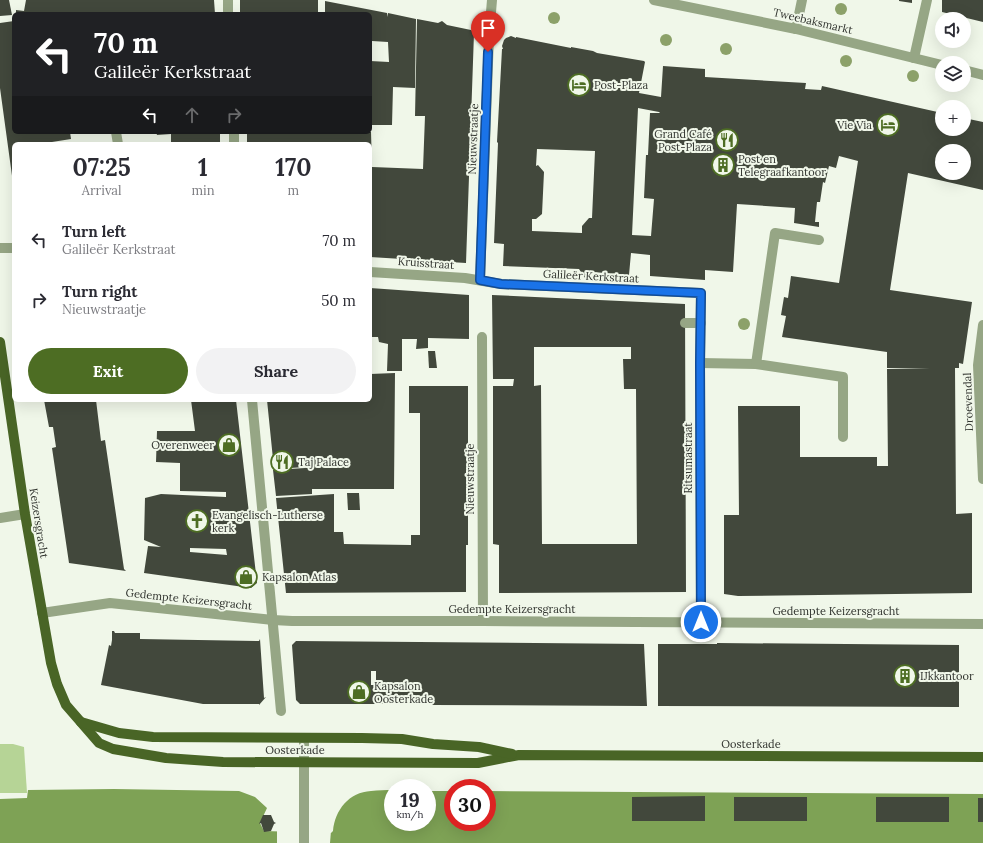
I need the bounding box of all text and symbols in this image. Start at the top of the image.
street label: Tweebaksmarkt [772,5,855,37]
pin [471,11,505,52]
map controls [935,12,971,180]
button: sound [935,12,971,48]
icon: arrive [477,17,499,39]
text: 70 m [94,25,158,61]
icon: left [28,28,80,80]
button: layers [935,56,971,92]
text: Galileër Kerkstraat [94,60,251,83]
hotel icon: Post-Plaza [566,72,592,98]
place label: Post-Plaza [594,78,648,92]
button: + [935,100,971,136]
street label: Nieuwstraatje [465,103,481,175]
icon: left [139,104,161,126]
icon: ahead [181,104,203,126]
icon: right [223,104,245,126]
hotel icon: Vie Via [875,112,901,138]
place label: Vie Via [836,118,872,132]
place label: Grand Café Post-Plaza [654,127,712,154]
restaurant icon: Grand Café Post-Plaza [714,127,740,153]
button: − [935,144,971,180]
text: 07:25 [73,152,131,183]
text: 1 [198,152,208,183]
text: 170 [275,152,311,183]
building icon: Post en Telegraafkantoor [710,152,736,178]
place label: Post en Telegraafkantoor [738,152,826,179]
text: Arrival [82,182,122,199]
text: min [191,182,215,199]
text: m [287,182,299,199]
text: Turn left [62,222,126,241]
icon: left [28,229,50,251]
text: 70 m [322,231,356,250]
text: Galileër Kerkstraat [62,241,176,258]
street label: Kruisstraat [397,254,455,272]
street label: Galileër Kerkstraat [543,266,640,286]
text: Turn right [62,282,138,301]
icon: right [28,289,50,311]
text: 50 m [321,291,356,310]
text: Nieuwstraatje [62,301,146,318]
button: Exit [28,348,188,394]
button: Share [196,348,356,394]
street label: Droevendal [960,372,976,432]
street label: Ritsumastraat [681,422,695,494]
shop icon: Overenweer [216,432,242,458]
place label: Overenweer [151,438,214,452]
street label: Nieuwstraatje [463,443,477,515]
restaurant icon: Taj Palace [269,449,295,475]
place label: Taj Palace [298,455,349,469]
street label: Keizersgracht [27,487,52,560]
church icon: Evangelisch-Lutherse kerk [184,508,210,534]
place label: Evangelisch-Lutherse kerk [212,508,323,535]
shop icon: Kapsalon Atlas [233,564,259,590]
place label: Kapsalon Atlas [262,570,336,584]
street label: Gedempte Keizersgracht [125,585,254,613]
position arrow [680,601,722,643]
street label: Gedempte Keizersgracht [448,602,576,616]
street label: Gedempte Keizersgracht [772,604,900,618]
building icon: IJkkantoor [892,663,918,689]
place label: IJkkantoor [920,669,974,683]
shop icon: Kapsalon Oosterkade [346,679,372,705]
place label: Kapsalon Oosterkade [374,679,433,706]
street label: Oosterkade [721,737,781,751]
street label: Oosterkade [265,743,325,757]
speed limit sign: 30 [444,779,496,831]
text: 19 [400,787,420,812]
text: km/h [396,808,424,821]

